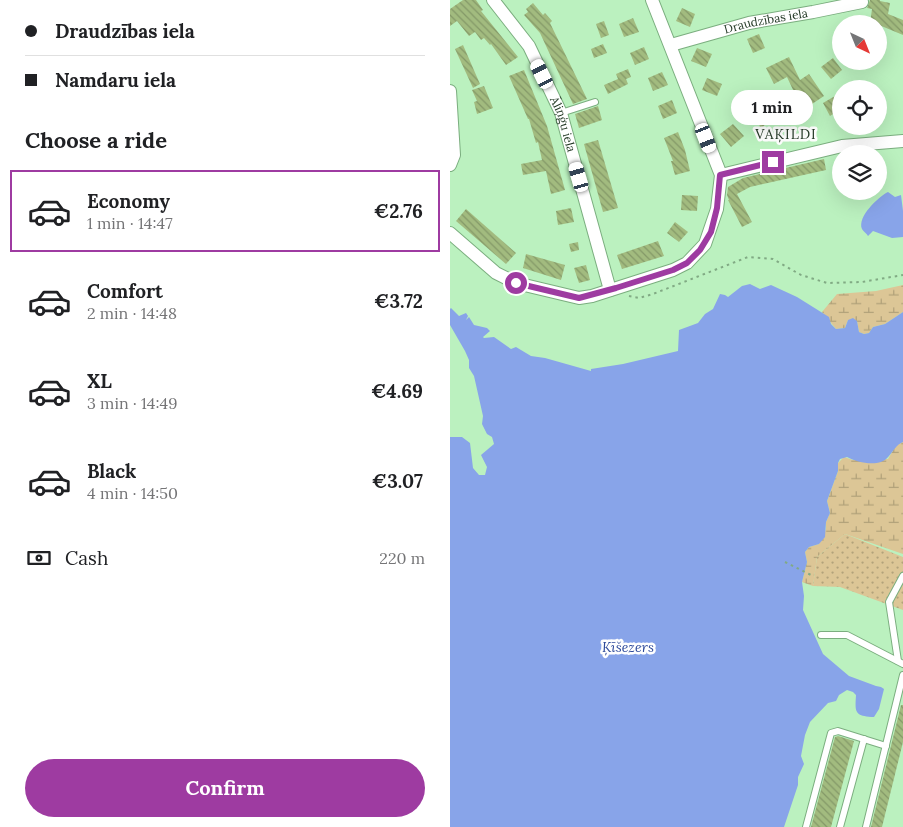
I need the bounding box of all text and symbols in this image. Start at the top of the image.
street label: Draudzības iela [722,5,809,37]
north arrow [832,15,888,70]
map controls [832,15,887,200]
text: Draudzības iela [55,19,195,43]
car [528,57,555,91]
text: Namdaru iela [55,68,176,92]
button: locate [832,80,887,135]
callout: 1 min [732,90,814,124]
street label: Āliņģu iela [547,93,579,154]
text: 1 min [752,97,792,117]
car [693,121,718,155]
district label: VAĶILDI [754,125,817,143]
text: Choose a ride [25,126,167,154]
button: layers [832,145,887,200]
route end [762,151,784,173]
car [567,161,590,193]
icon: car [27,189,72,234]
text: Economy [87,189,170,213]
text: €2.76 [374,199,423,223]
text: 1 min · 14:47 [87,213,173,233]
route start [505,272,527,294]
icon: car [27,279,72,324]
text: Comfort [87,279,163,303]
text: €3.72 [374,289,423,313]
text: 2 min · 14:48 [87,303,177,323]
icon: car [27,369,72,414]
text: XL [87,369,112,393]
text: €4.69 [371,379,423,403]
text: 3 min · 14:49 [87,393,177,413]
icon: car [27,459,72,504]
text: Black [87,459,136,483]
text: €3.07 [372,469,423,493]
text: 4 min · 14:50 [87,483,178,503]
icon: cash [25,544,53,572]
text: Cash [65,546,108,570]
text: 220 m [379,548,425,568]
water label: Ķīšezers [602,638,654,656]
button: Confirm [25,759,425,817]

